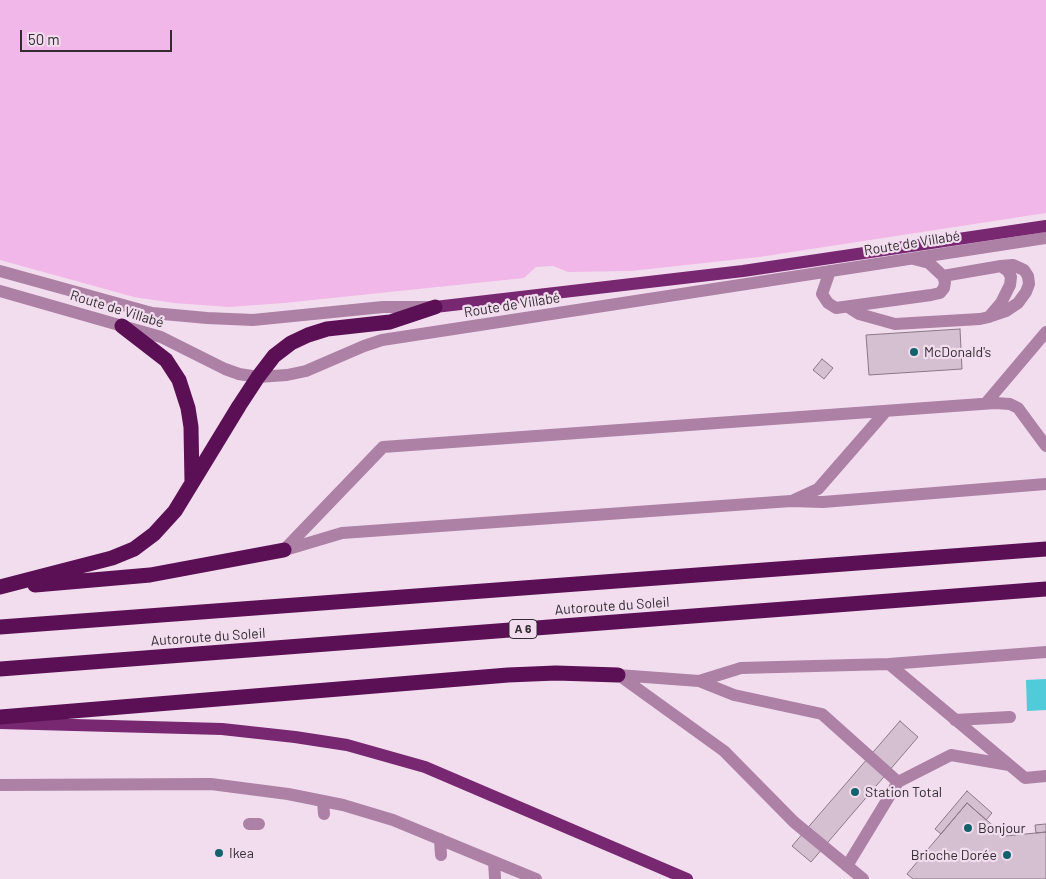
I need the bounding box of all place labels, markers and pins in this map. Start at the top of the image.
place label: McDonald's [924,344,991,360]
marker: McDonald's [908,346,920,358]
place label: Station Total [865,784,942,800]
marker: Station Total [849,786,861,798]
place label: Bonjour [978,820,1026,836]
marker: Bonjour [962,822,974,834]
place label: Ikea [229,845,254,861]
marker: Ikea [213,847,225,859]
place label: Brioche Dorée [911,847,997,863]
marker: Brioche Dorée [1001,849,1013,861]

